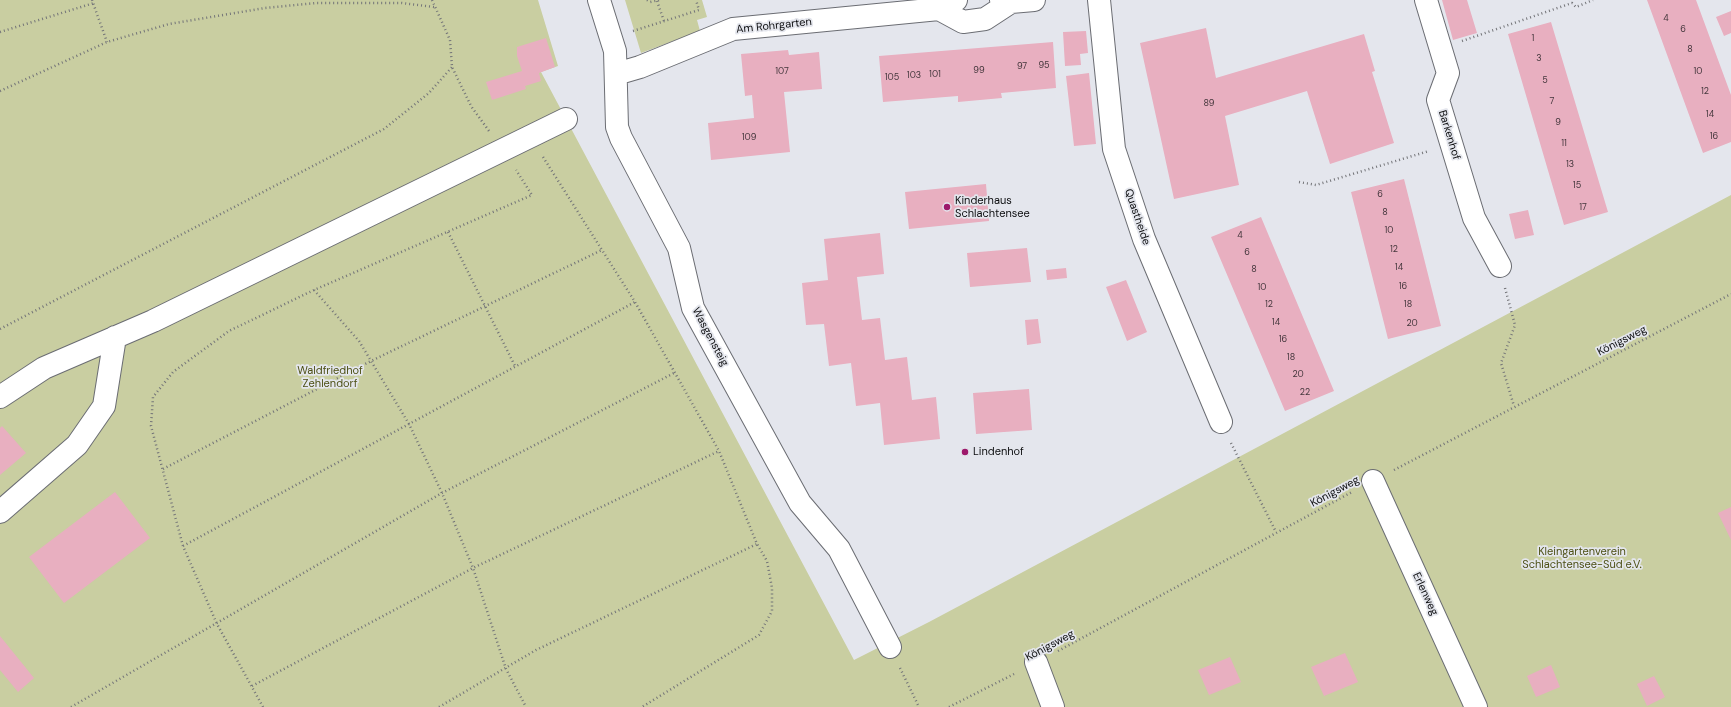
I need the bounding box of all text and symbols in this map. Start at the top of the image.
house number: 4 [1663,14,1669,24]
street label: Am Rohrgarten [736,15,812,37]
house number: 6 [1680,25,1686,35]
house number: 1 [1532,34,1534,44]
house number: 8 [1687,45,1693,55]
house number: 3 [1536,54,1542,64]
house number: 95 [1038,61,1050,71]
house number: 97 [1017,62,1027,72]
house number: 99 [973,66,985,76]
house number: 107 [775,67,789,77]
house number: 10 [1694,67,1702,77]
house number: 101 [929,70,941,80]
house number: 103 [907,71,921,81]
house number: 105 [885,73,899,83]
house number: 5 [1542,76,1548,86]
house number: 12 [1701,87,1709,97]
house number: 7 [1550,97,1554,107]
house number: 89 [1204,99,1214,109]
street label: Barkenhof [1435,109,1463,161]
house number: 14 [1706,110,1714,120]
house number: 9 [1555,118,1561,128]
house number: 16 [1710,132,1718,142]
house number: 109 [742,133,756,143]
house number: 11 [1561,139,1567,149]
house number: 13 [1566,160,1574,170]
house number: 15 [1573,181,1581,191]
street label: Quastheide [1121,187,1153,247]
house number: 6 [1377,190,1383,200]
place label: Kinderhaus Schlachtensee [955,194,1030,220]
marker: Kinderhaus Schlachtensee [942,202,952,212]
house number: 17 [1579,203,1587,213]
house number: 8 [1382,208,1388,218]
house number: 10 [1385,226,1393,236]
house number: 4 [1237,231,1243,241]
house number: 12 [1390,245,1398,255]
house number: 6 [1244,248,1250,258]
house number: 14 [1395,263,1403,273]
house number: 8 [1251,265,1257,275]
house number: 16 [1399,282,1407,292]
house number: 10 [1258,283,1266,293]
house number: 12 [1265,300,1273,310]
house number: 18 [1404,300,1412,310]
street label: Wasgensteig [689,305,731,369]
house number: 14 [1272,318,1280,328]
house number: 20 [1406,319,1418,329]
street label: Königsweg [1595,323,1649,359]
house number: 16 [1279,335,1287,345]
house number: 18 [1287,353,1295,363]
park label: Waldfriedhof Zehlendorf [297,364,363,390]
house number: 20 [1292,370,1304,380]
house number: 22 [1300,388,1310,398]
place label: Lindenhof [973,445,1024,459]
marker: Lindenhof [960,447,970,457]
street label: Königsweg [1308,474,1362,510]
park label: Kleingartenverein Schlachtensee-Süd e.V. [1522,545,1642,571]
street label: Erlenweg [1409,570,1441,618]
street label: Königsweg [1023,628,1077,664]

